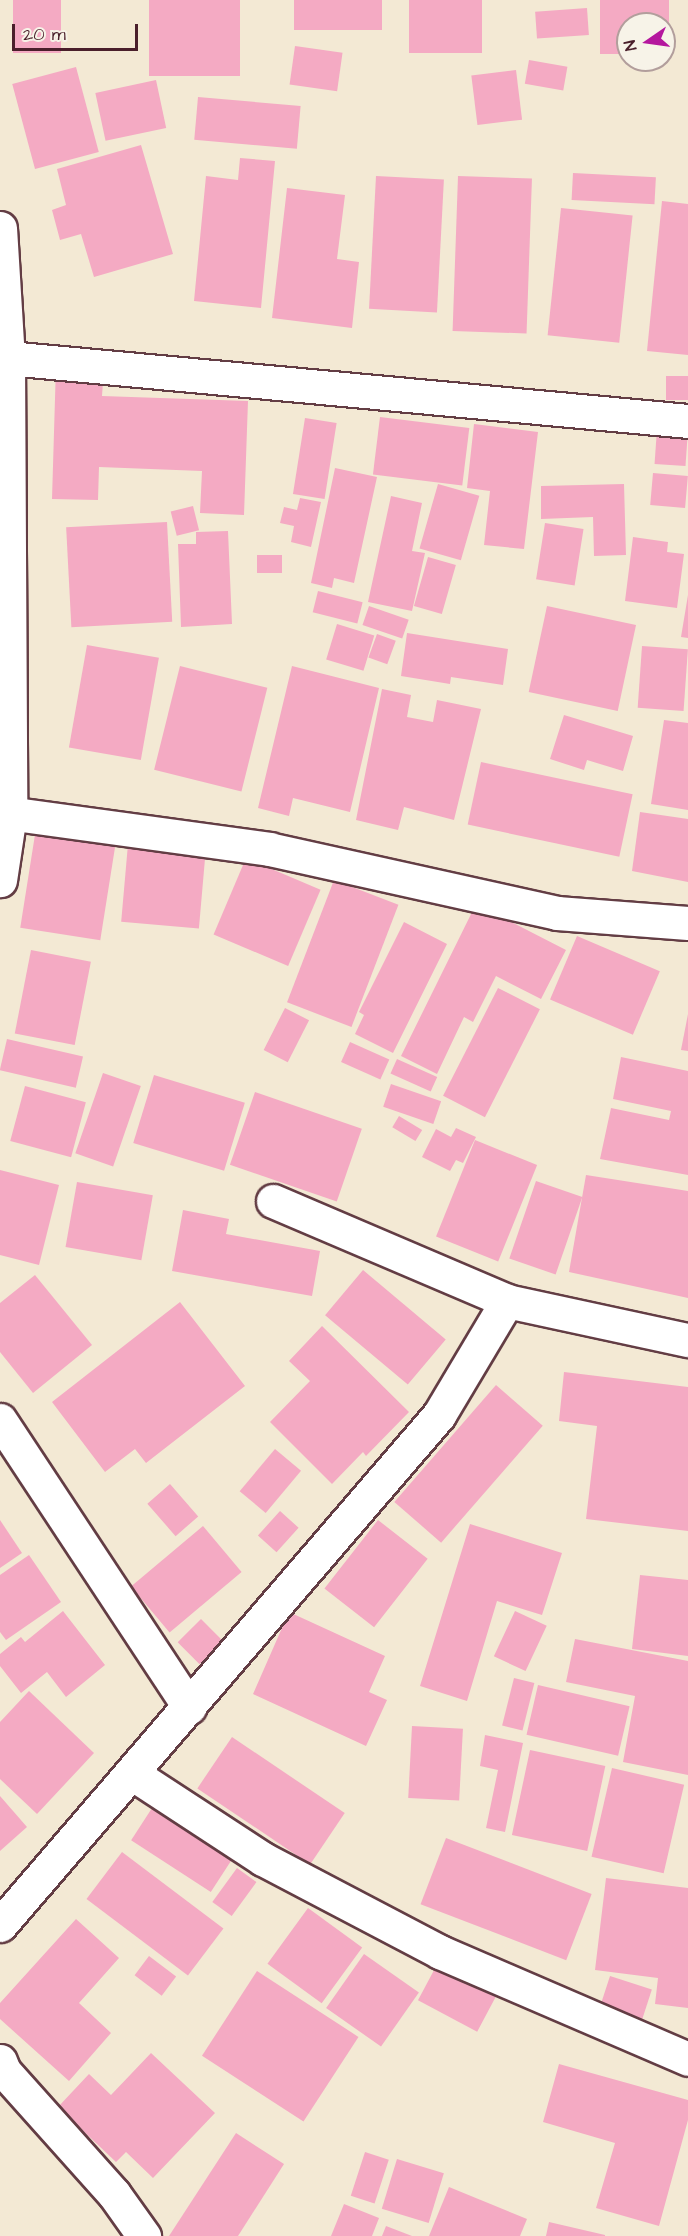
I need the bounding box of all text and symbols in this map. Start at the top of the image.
scale bar [15,12,141,50]
north arrow [616,12,676,72]
text: 20 m [23,22,66,47]
text: N [619,38,642,53]

